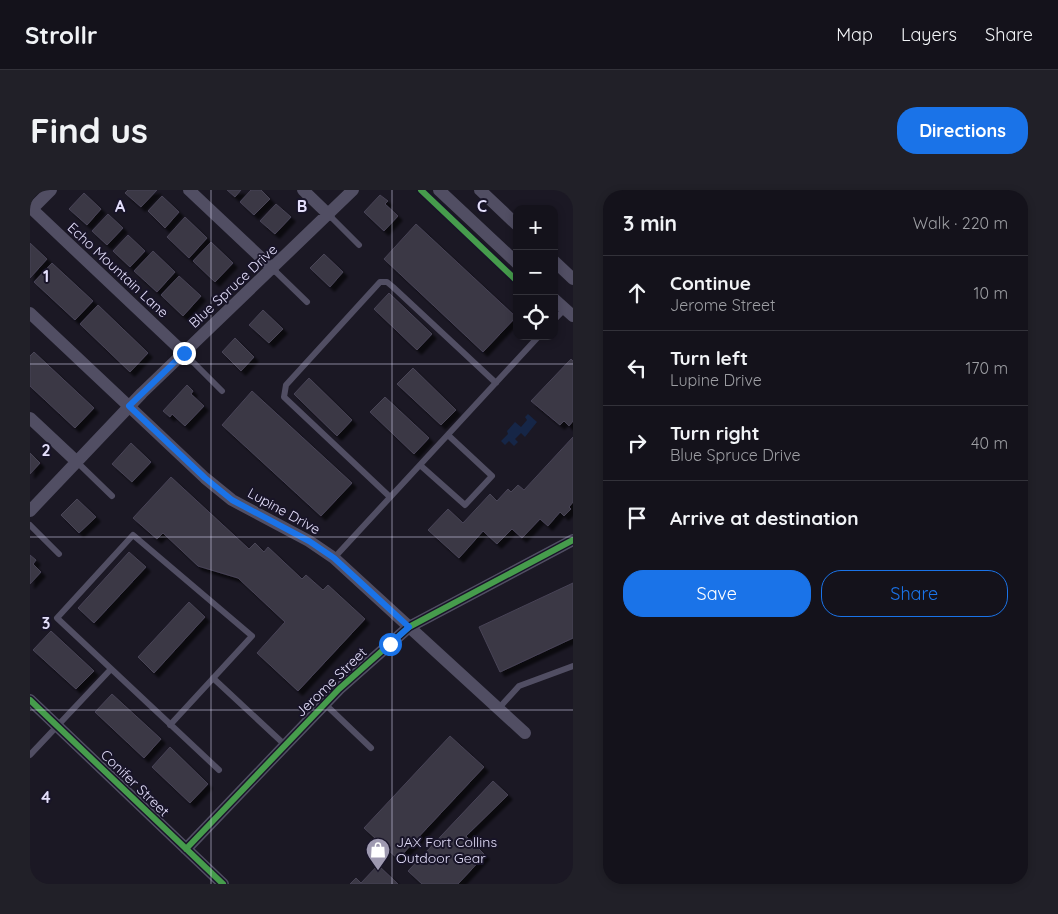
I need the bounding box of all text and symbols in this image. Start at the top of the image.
text: Strollr [25,20,97,50]
text: Map [836,23,873,46]
text: Layers [901,23,957,46]
text: Share [985,23,1033,46]
button: Directions [897,107,1028,154]
text: Find us [30,108,148,152]
text: A [115,196,126,216]
text: B [297,196,307,216]
text: C [477,196,487,216]
map controls [513,205,558,340]
button: + [513,205,558,250]
text: 3 min [623,210,677,236]
text: Walk · 220 m [913,213,1008,233]
street label: Echo Mountain Lane [64,219,172,321]
street label: Blue Spruce Drive [185,240,281,332]
button: − [513,250,558,295]
text: 1 [43,266,49,286]
text: Continue [670,271,751,295]
icon: ahead [623,279,651,307]
text: 10 m [974,283,1008,303]
button: locate [513,295,558,340]
text: Jerome Street [670,295,775,315]
route end [173,342,196,365]
text: Turn left [670,346,748,370]
icon: left [623,354,651,382]
text: 170 m [965,358,1008,378]
text: Lupine Drive [670,370,762,390]
text: Turn right [670,421,759,445]
icon: right [623,429,651,457]
text: 40 m [971,433,1008,453]
text: 2 [41,440,51,460]
text: Blue Spruce Drive [670,445,801,465]
street label: Lupine Drive [244,484,324,538]
icon: arrive [623,504,651,532]
text: Arrive at destination [670,506,859,530]
button: Save [623,570,811,617]
button: Share [821,570,1008,617]
text: 3 [42,613,50,633]
route start [379,633,402,656]
street label: Jerome Street [292,643,371,721]
street label: Conifer Street [97,746,173,820]
text: 4 [41,787,51,807]
place label: JAX Fort Collins Outdoor Gear [396,833,497,867]
shop icon: JAX Fort Collins Outdoor Gear [365,837,391,871]

